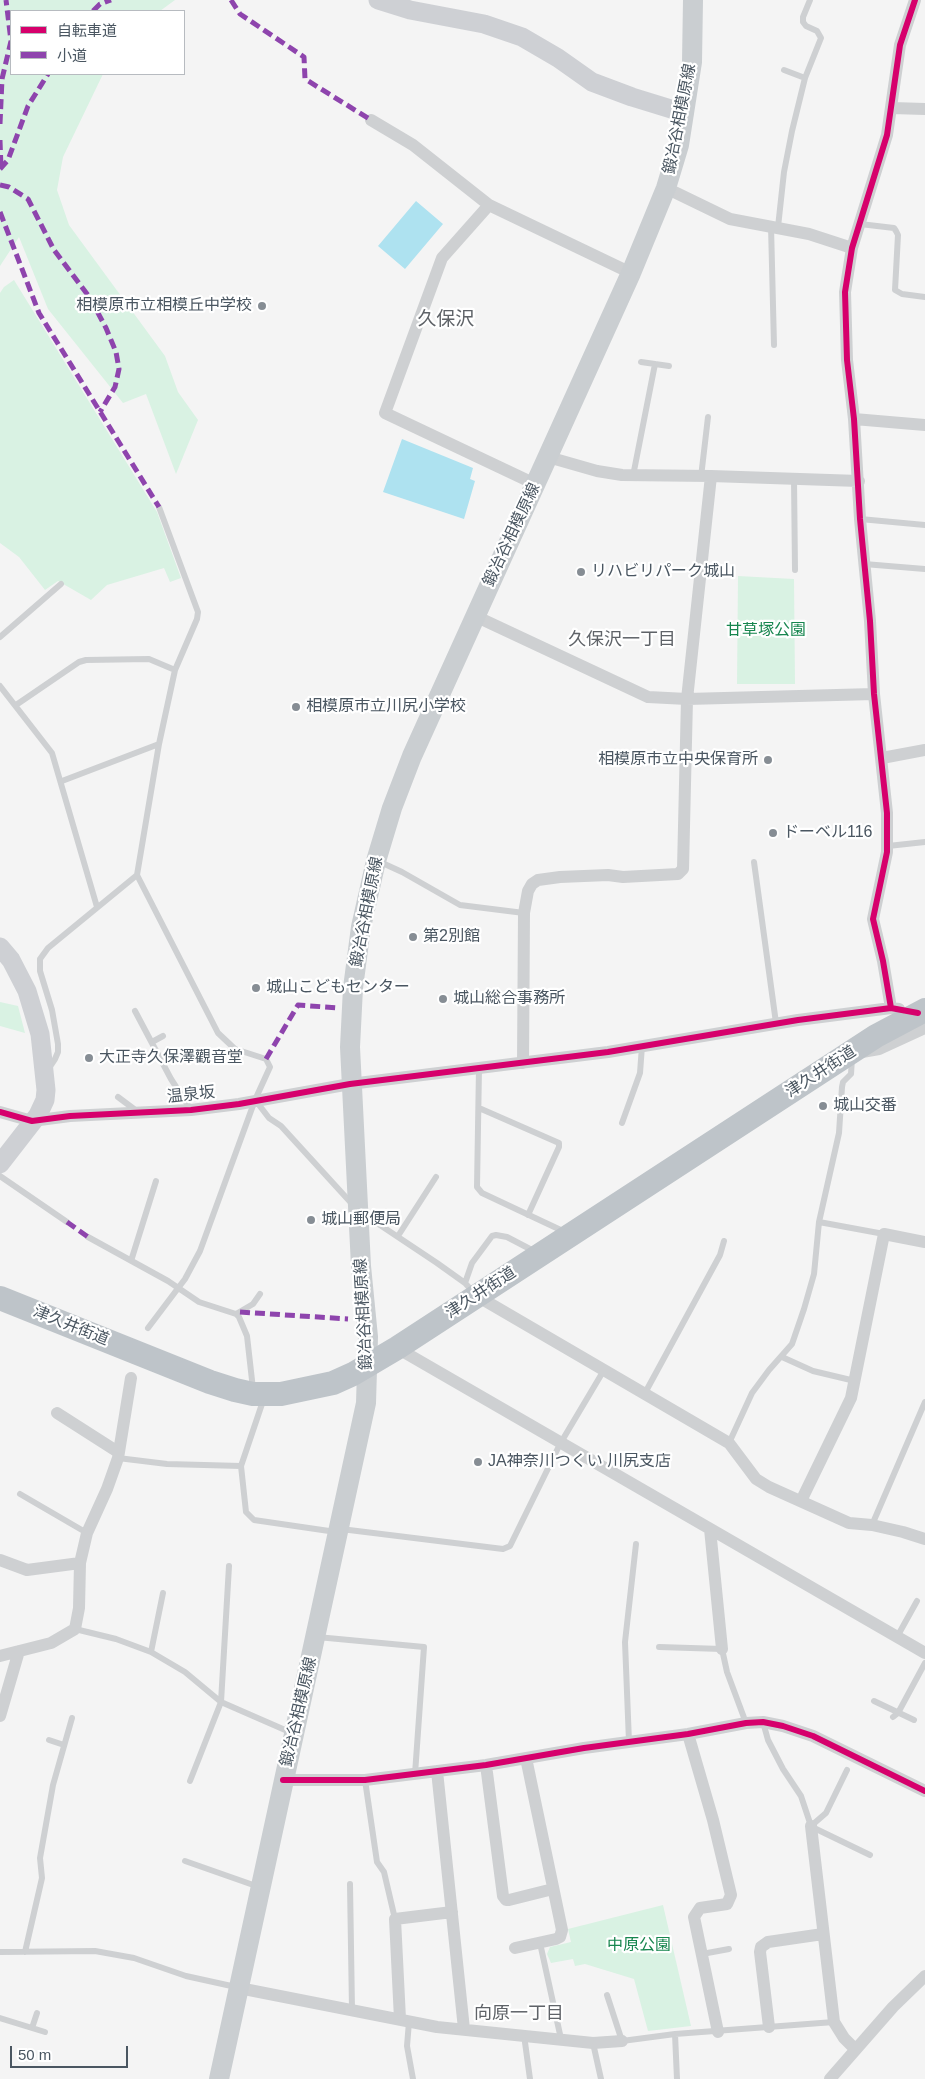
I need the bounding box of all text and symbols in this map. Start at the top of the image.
legend [10,10,185,75]
text: 自転車道 [57,22,117,39]
text: 小道 [57,47,87,64]
street label: 鍛冶谷相模原線 [660,62,700,176]
place label: 相模原市立相模丘中学校 [76,296,252,316]
marker: 相模原市立相模丘中学校 [256,300,268,312]
district label: 久保沢 [418,309,474,331]
street label: 鍛冶谷相模原線 [480,480,544,590]
place label: リハビリパーク城山 [591,562,735,582]
marker: リハビリパーク城山 [575,566,587,578]
park label: 甘草塚公園 [726,621,806,641]
district label: 久保沢一丁目 [568,629,676,651]
place label: 相模原市立川尻小学校 [306,697,466,717]
marker: 相模原市立川尻小学校 [290,701,302,713]
place label: 相模原市立中央保育所 [598,750,758,770]
marker: 相模原市立中央保育所 [762,754,774,766]
place label: ドーベル116 [783,823,873,843]
marker: ドーベル116 [767,827,779,839]
street label: 鍛冶谷相模原線 [347,855,387,969]
place label: 第2別館 [423,927,480,947]
marker: 第2別館 [407,931,419,943]
place label: 城山こどもセンター [266,978,410,998]
marker: 城山こどもセンター [250,982,262,994]
place label: 城山総合事務所 [453,989,565,1009]
marker: 城山総合事務所 [437,993,449,1005]
street label: 津久井街道 [782,1042,860,1102]
place label: 大正寺久保澤觀音堂 [99,1048,243,1068]
marker: 大正寺久保澤觀音堂 [83,1052,95,1064]
street label: 温泉坂 [166,1083,216,1107]
place label: 城山交番 [833,1096,897,1116]
marker: 城山交番 [817,1100,829,1112]
place label: 城山郵便局 [321,1210,401,1230]
marker: 城山郵便局 [305,1214,317,1226]
street label: 鍛冶谷相模原線 [351,1258,377,1370]
street label: 津久井街道 [442,1263,520,1323]
street label: 津久井街道 [30,1302,112,1350]
place label: JA神奈川つくい 川尻支店 [488,1452,671,1472]
marker: JA神奈川つくい 川尻支店 [472,1456,484,1468]
street label: 鍛冶谷相模原線 [277,1655,321,1769]
park label: 中原公園 [607,1936,671,1956]
district label: 向原一丁目 [474,2003,564,2025]
scale bar [12,2036,130,2068]
text: 50 m [18,2046,51,2063]

